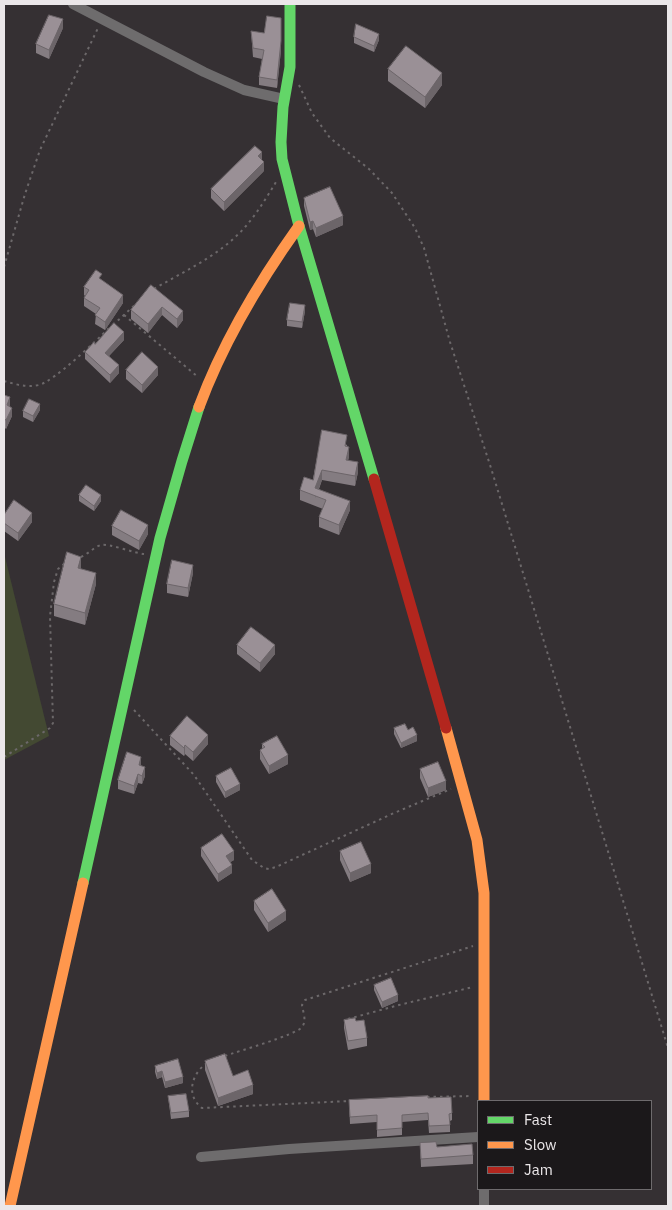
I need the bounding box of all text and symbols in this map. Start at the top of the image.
legend [477,1100,652,1190]
text: Fast [524,1110,552,1129]
text: Slow [524,1135,557,1154]
text: Jam [524,1160,553,1179]

